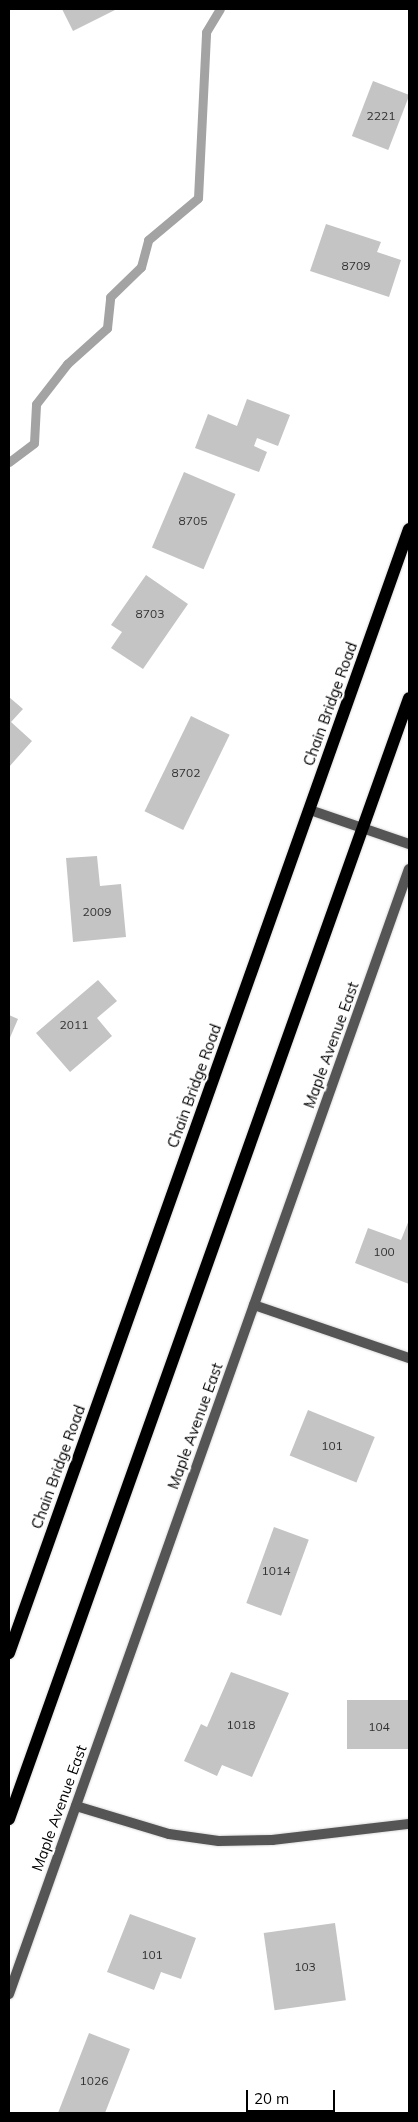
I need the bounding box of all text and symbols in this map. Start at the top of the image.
house number: 2221 [367,109,395,123]
house number: 8709 [342,259,370,273]
house number: 8705 [179,514,207,528]
house number: 8703 [136,607,164,621]
street label: Chain Bridge Road [299,640,361,768]
house number: 8702 [172,766,200,780]
house number: 2009 [83,905,111,919]
street label: Maple Avenue East [300,979,362,1111]
house number: 2011 [60,1018,88,1032]
street label: Chain Bridge Road [163,1022,225,1150]
house number: 100 [373,1245,395,1259]
street label: Maple Avenue East [164,1360,226,1492]
street label: Chain Bridge Road [27,1403,89,1531]
house number: 101 [321,1439,343,1453]
house number: 1014 [262,1564,290,1578]
house number: 1018 [227,1718,255,1732]
house number: 104 [368,1720,390,1734]
street label: Maple Avenue East [28,1742,90,1874]
house number: 101 [141,1948,163,1962]
house number: 103 [294,1960,316,1974]
house number: 1026 [80,2074,108,2088]
scale bar [248,2080,337,2112]
text: 20 m [254,2089,289,2108]

